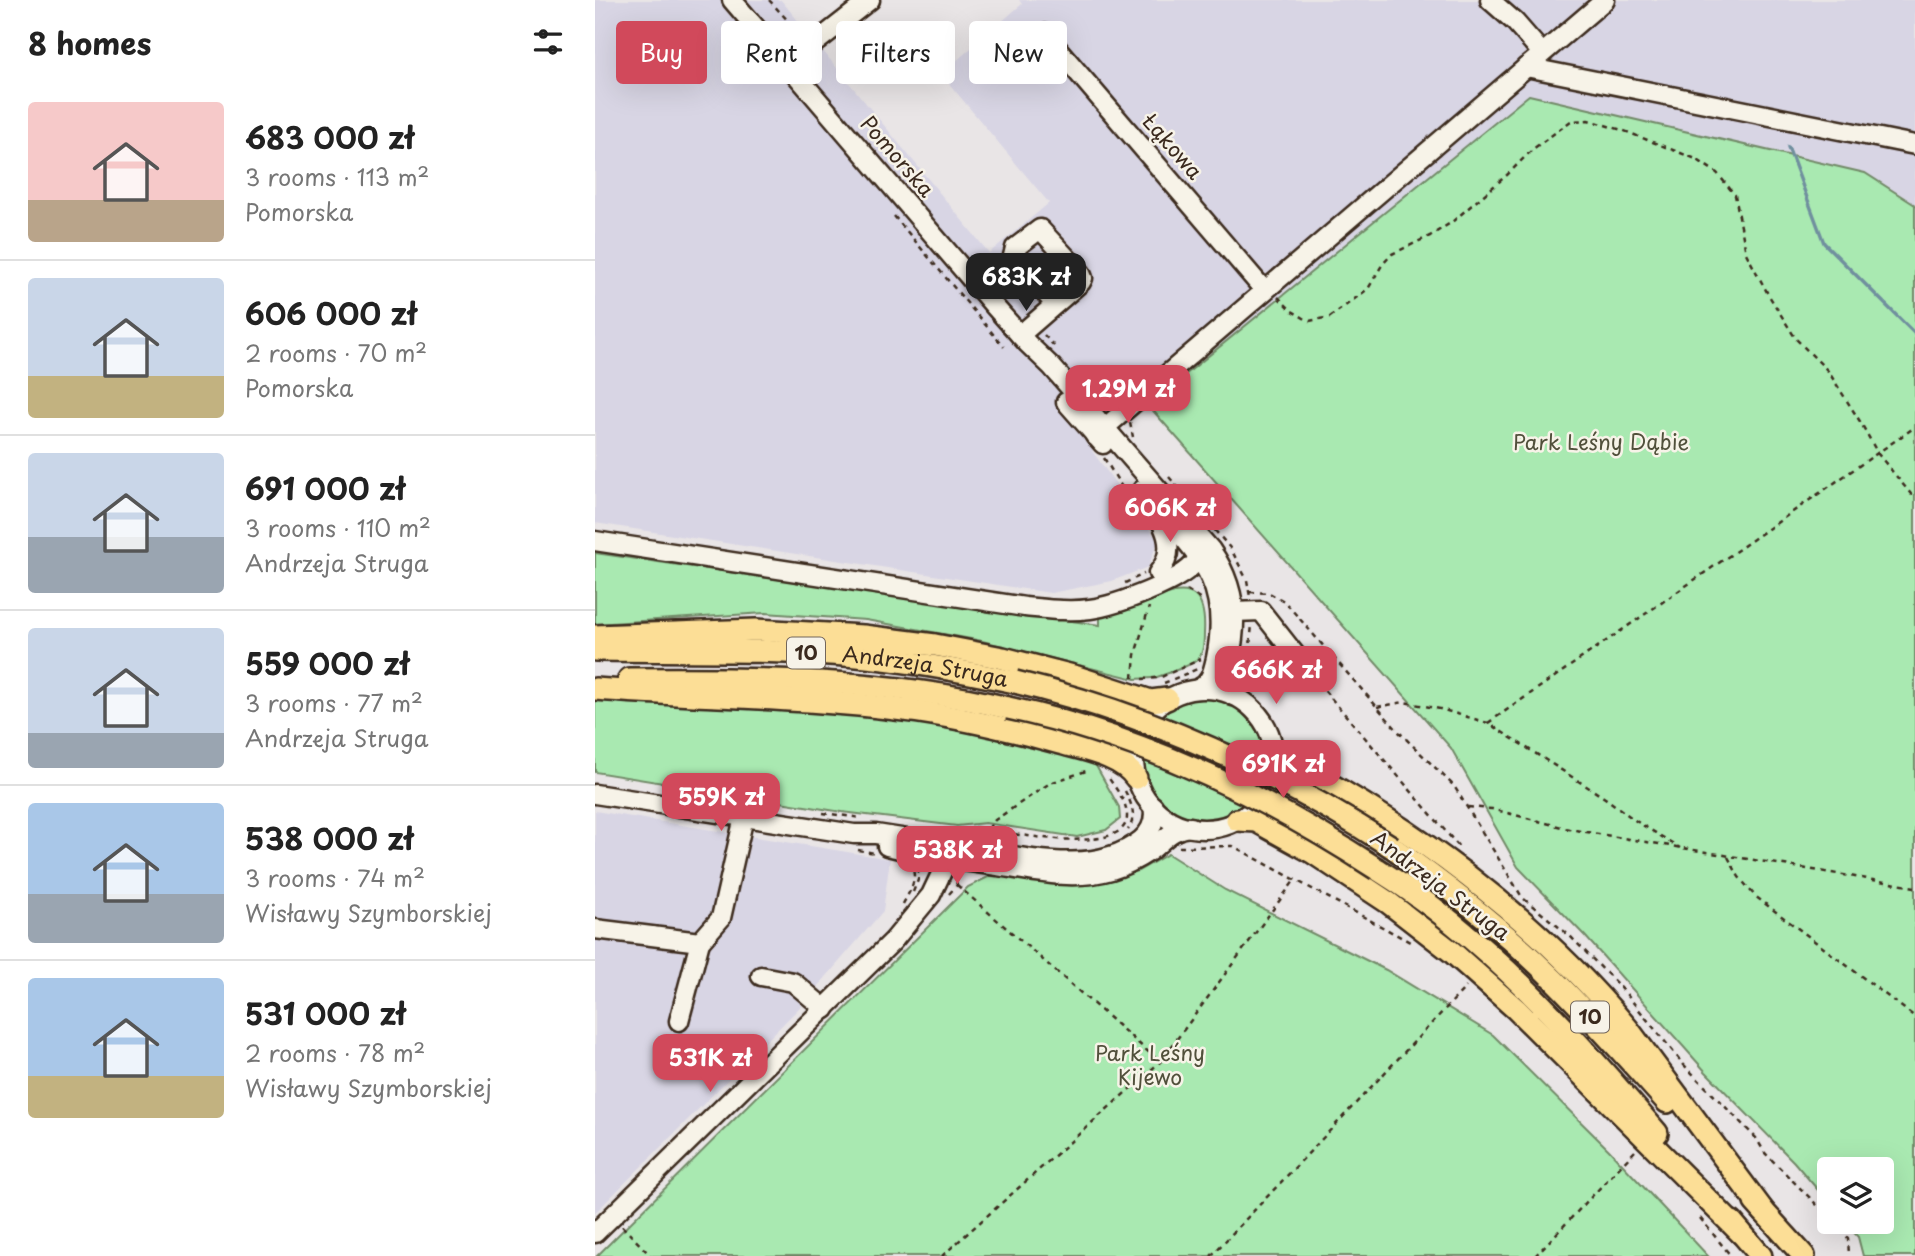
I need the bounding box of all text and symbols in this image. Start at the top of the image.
text: 8 homes [28,20,151,65]
chip: Buy [616,21,707,84]
chip: Rent [721,21,822,84]
chip: Filters [836,21,955,84]
chip: New [969,21,1067,84]
icon: filters [529,23,567,61]
street label: Łąkowa [1135,105,1211,186]
street label: Pomorska [854,108,943,203]
text: 683 000 zł [245,114,414,159]
icon: home [84,130,168,214]
text: 3 rooms · 113 m² [245,159,429,194]
text: Pomorska [245,194,353,229]
pin: 683K zł [961,254,1091,313]
text: 683K zł [982,258,1070,293]
text: 606 000 zł [245,290,416,335]
icon: home [84,306,168,390]
text: 2 rooms · 70 m² [245,335,427,370]
pin: 1.29M zł [1056,366,1200,425]
text: Pomorska [245,370,353,405]
text: 1.29M zł [1082,370,1174,405]
park label: Park Leśny Dąbie [1513,425,1689,457]
text: 691 000 zł [245,465,405,510]
icon: home [84,481,168,565]
pin: 606K zł [1105,484,1235,544]
text: 606K zł [1125,489,1215,524]
text: 3 rooms · 110 m² [245,510,431,545]
text: Andrzeja Struga [245,545,428,580]
street label: Andrzeja Struga [841,637,1012,694]
road number: 10 [787,638,825,668]
text: 559 000 zł [245,640,409,685]
pin: 666K zł [1211,646,1341,706]
text: 666K zł [1231,651,1321,686]
icon: home [84,656,168,740]
text: 3 rooms · 77 m² [245,685,423,720]
text: Andrzeja Struga [245,720,428,755]
pin: 691K zł [1218,740,1348,800]
text: 691K zł [1242,745,1324,780]
pin: 559K zł [656,774,786,833]
text: 559K zł [678,778,764,813]
text: 538 000 zł [245,815,413,860]
street label: Andrzeja Struga [1365,821,1518,948]
pin: 538K zł [892,826,1022,886]
icon: home [84,831,168,915]
text: 538K zł [913,831,1001,866]
text: 3 rooms · 74 m² [245,860,425,895]
text: Wisławy Szymborskiej [245,895,492,930]
text: 531 000 zł [245,990,405,1035]
road number: 10 [1571,1001,1609,1032]
icon: home [84,1006,168,1090]
pin: 531K zł [645,1034,775,1094]
text: 2 rooms · 78 m² [245,1035,425,1070]
park label: Park Leśny Kijewo [1095,1036,1205,1092]
text: 531K zł [669,1039,751,1074]
text: Wisławy Szymborskiej [245,1070,492,1105]
map controls [1817,1157,1894,1234]
button: layers [1817,1157,1894,1234]

